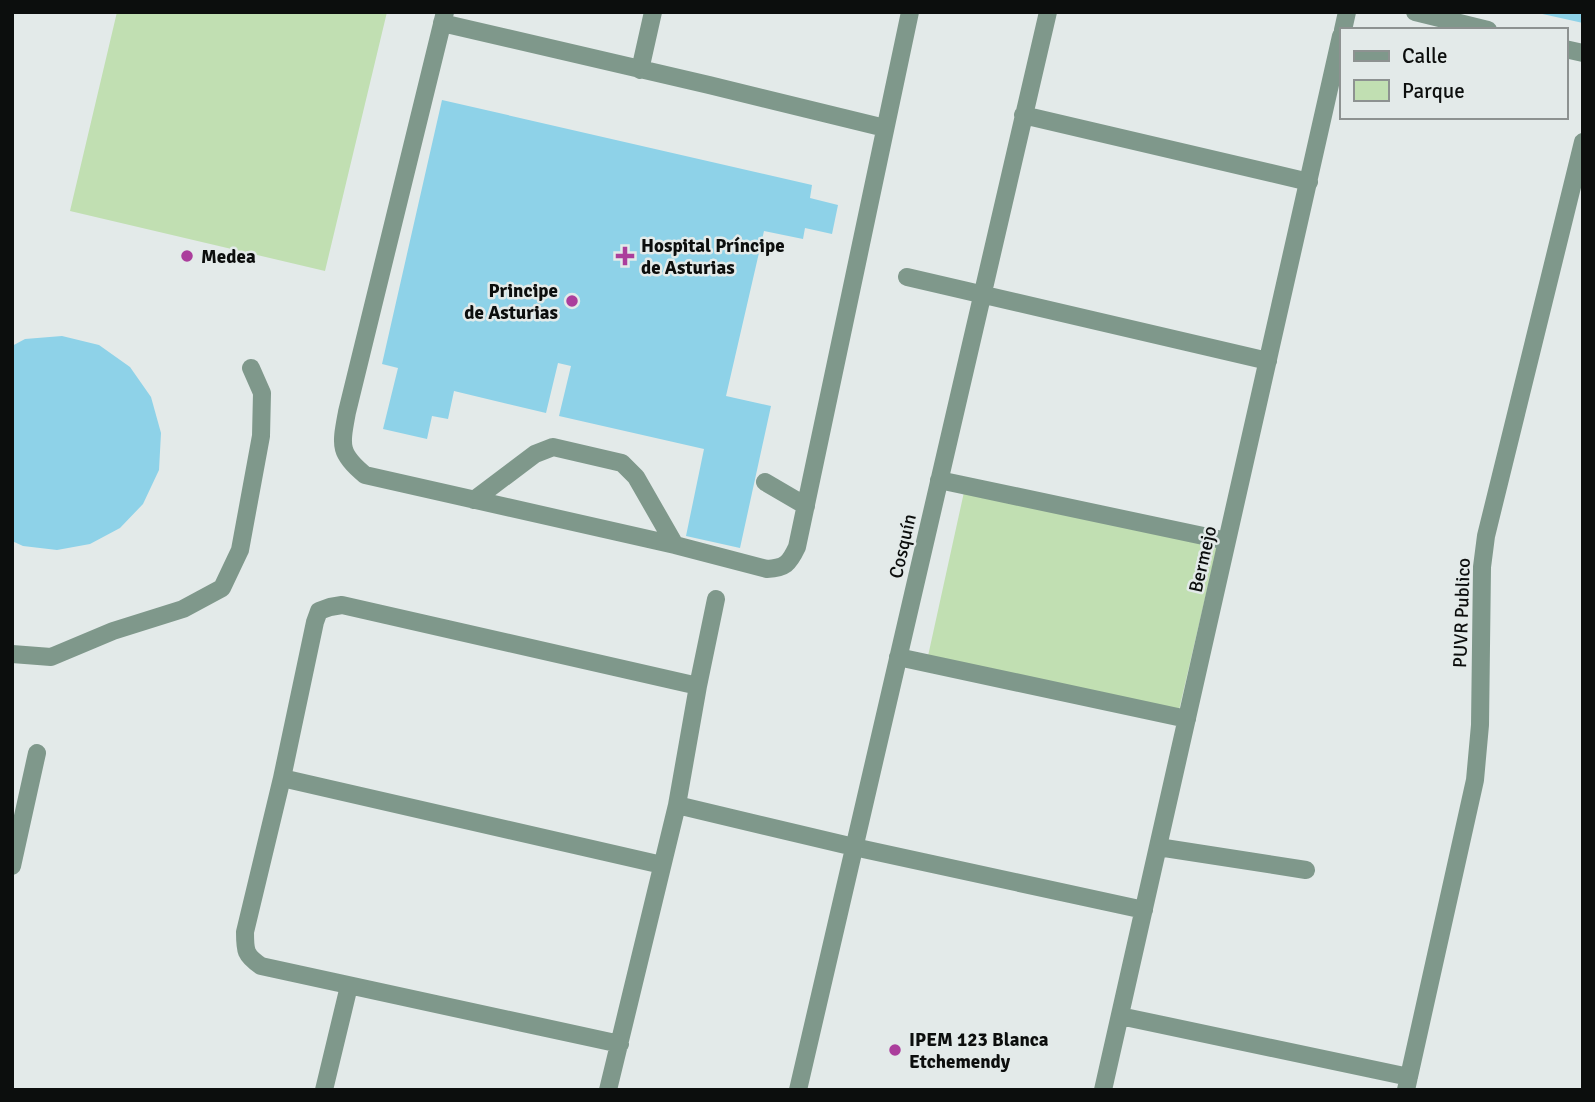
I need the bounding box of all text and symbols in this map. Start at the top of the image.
legend [1340,28,1567,119]
text: Calle [1402,43,1448,69]
text: Parque [1402,78,1465,104]
place label: Hospital Príncipe de Asturias [641,234,785,280]
place label: Medea [201,245,256,269]
marker: Hospital Príncipe de Asturias [615,246,635,266]
marker: Medea [179,248,195,264]
place label: Principe de Asturias [464,279,558,325]
marker: Principe de Asturias [564,293,580,309]
street label: Cosquín [884,512,922,581]
street label: Bermejo [1184,523,1222,595]
street label: PUVR Publico [1448,557,1476,669]
place label: IPEM 123 Blanca Etchemendy [909,1028,1049,1074]
marker: IPEM 123 Blanca Etchemendy [887,1042,903,1058]

